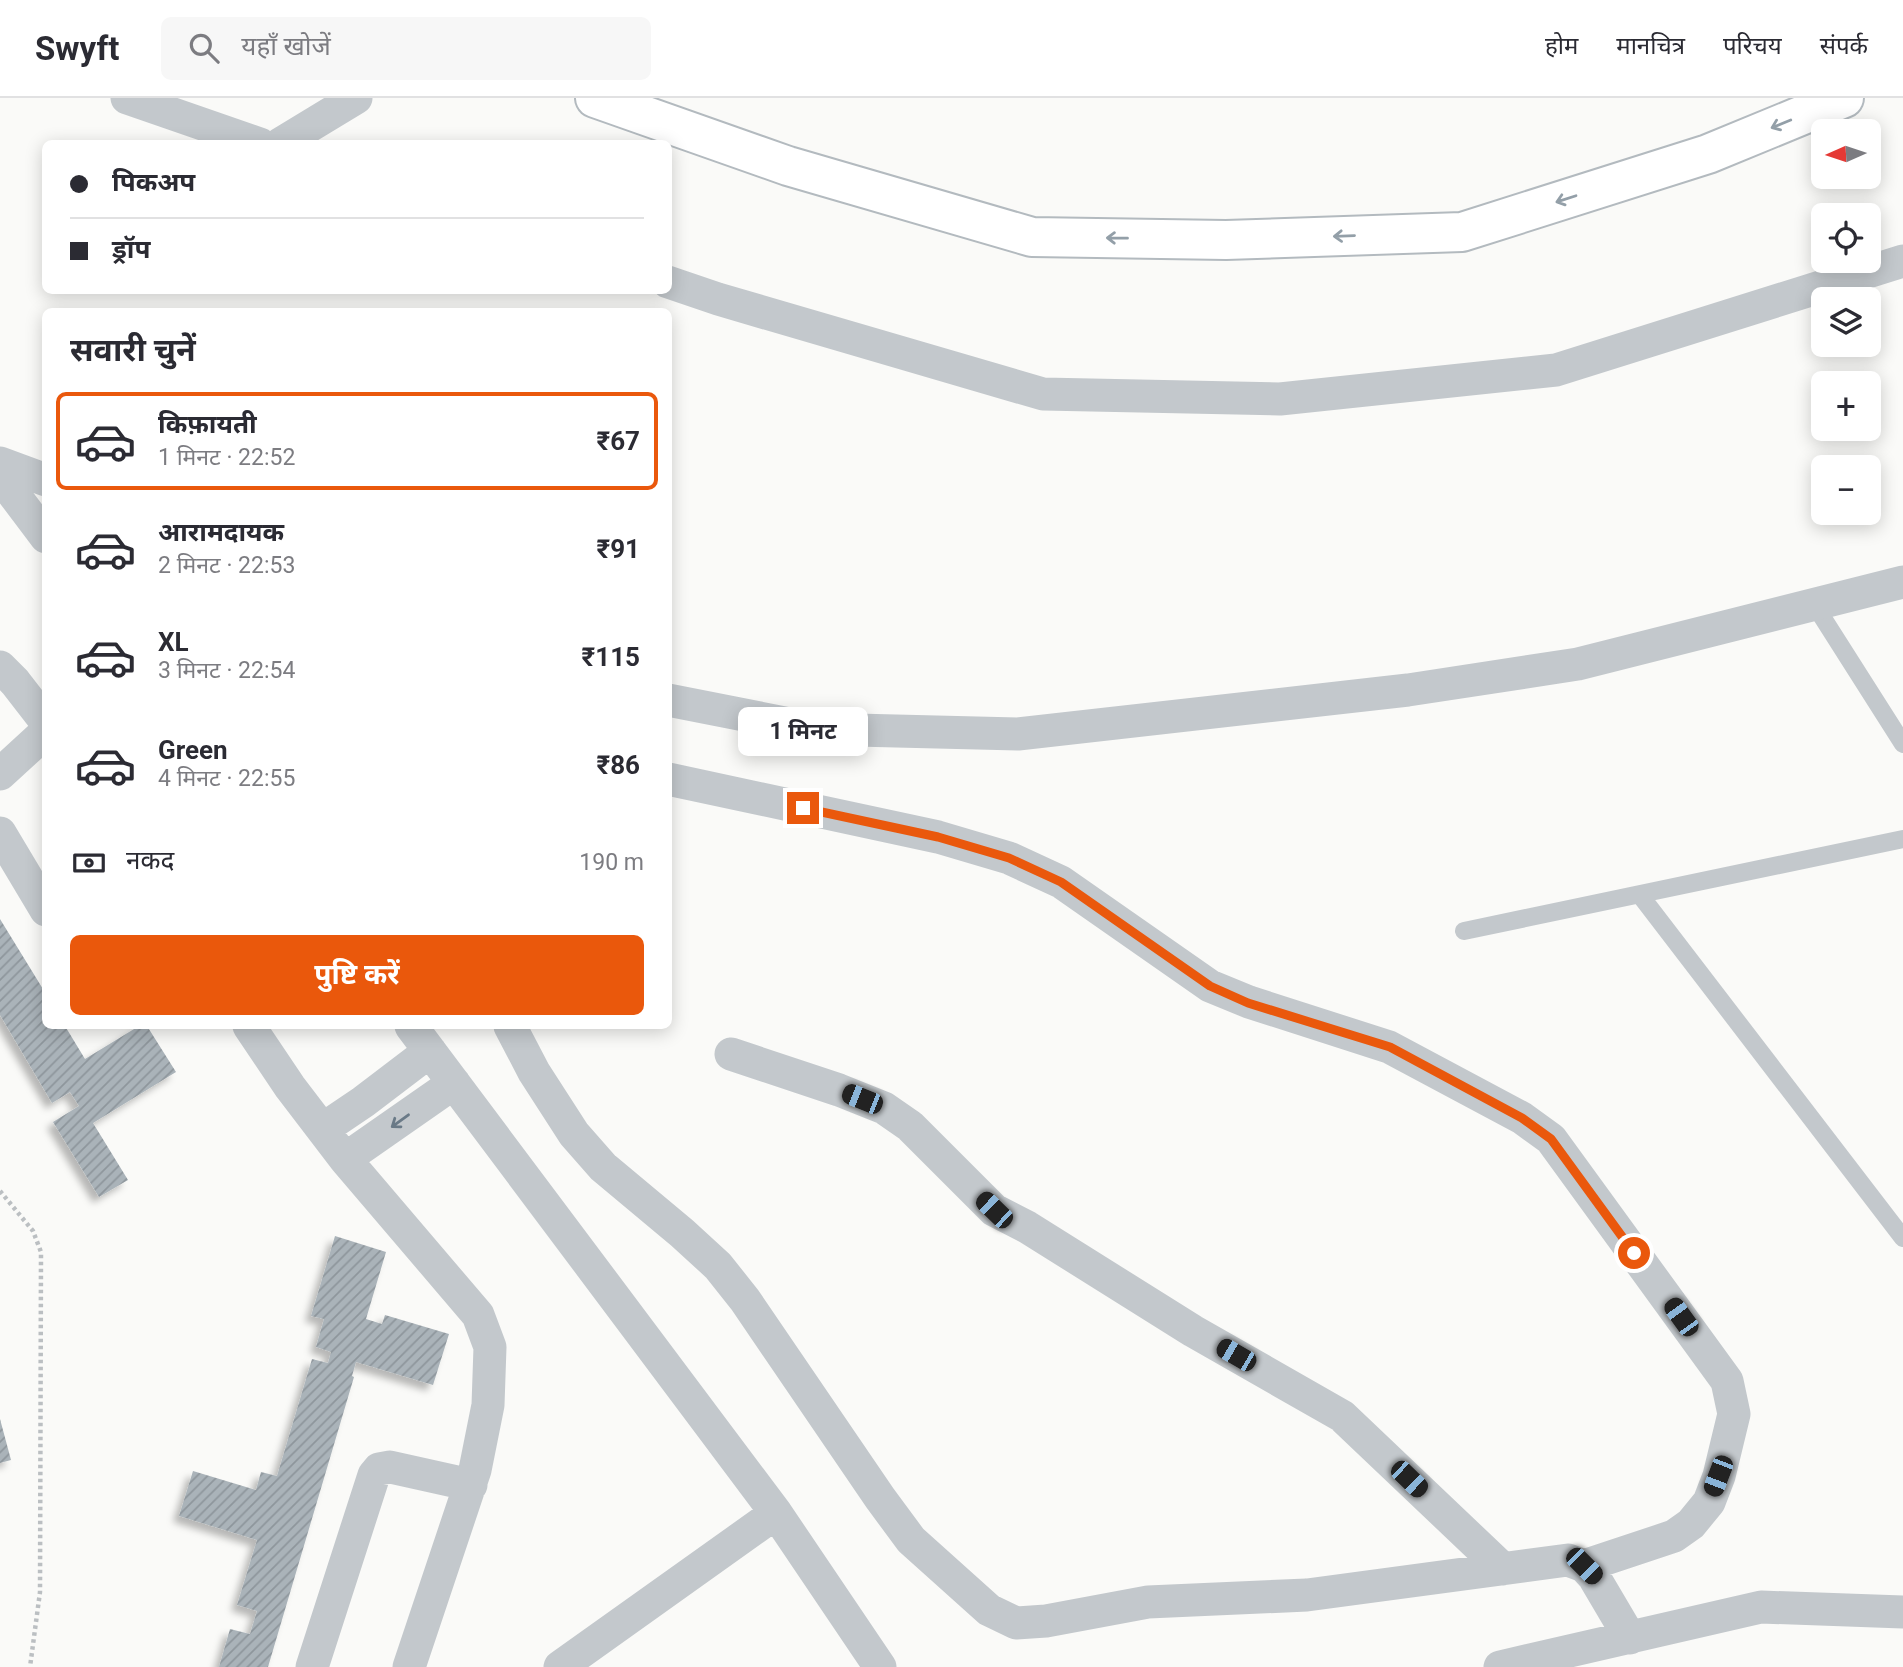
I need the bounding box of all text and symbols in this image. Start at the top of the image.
search box [161,17,651,80]
text: Swyft [35,29,119,68]
icon: search [185,29,223,67]
text: यहाँ खोजें [241,31,331,61]
text: होम [1545,32,1578,60]
text: मानचित्र [1616,32,1685,60]
text: परिचय [1723,32,1782,60]
text: संपर्क [1820,32,1868,60]
one-way arrow [1771,118,1792,131]
north arrow [1811,119,1881,189]
map controls [1811,119,1881,525]
text: पिकअप [112,167,195,197]
one-way arrow [1556,194,1578,206]
button: locate [1811,203,1881,273]
one-way arrow [1333,229,1356,242]
one-way arrow [1105,231,1128,245]
text: ड्रॉप [112,234,150,264]
button: layers [1811,287,1881,357]
text: सवारी चुनें [70,331,196,369]
button: + [1811,371,1881,441]
text: किफ़ायती [158,409,257,439]
icon: car [74,410,137,473]
text: ₹67 [596,426,640,456]
text: 1 मिनट · 22:52 [158,444,295,471]
button: − [1811,455,1881,525]
text: आरामदायक [158,517,284,547]
icon: car [74,518,137,581]
text: ₹91 [596,534,640,564]
text: 2 मिनट · 22:53 [158,552,295,579]
icon: car [74,626,137,689]
text: XL [158,627,189,657]
text: ₹115 [582,642,640,672]
text: 3 मिनट · 22:54 [158,657,295,684]
callout: 1 मिनट [738,706,868,756]
text: 1 मिनट [769,718,837,745]
icon: car [74,734,137,797]
text: Green [158,735,228,765]
text: ₹86 [596,750,640,780]
text: 4 मिनट · 22:55 [158,765,295,792]
route end [787,792,819,824]
icon: cash [70,844,108,882]
text: नकद [126,845,174,875]
text: 190 m [579,849,644,876]
button: पुष्टि करें [70,935,644,1015]
car [839,1081,886,1117]
one-way arrow [391,1114,410,1128]
car [972,1188,1017,1232]
route start [1618,1237,1650,1269]
car [1661,1294,1702,1340]
car [1213,1335,1260,1375]
car [1701,1453,1736,1499]
car [1387,1457,1432,1501]
car [1562,1544,1607,1588]

